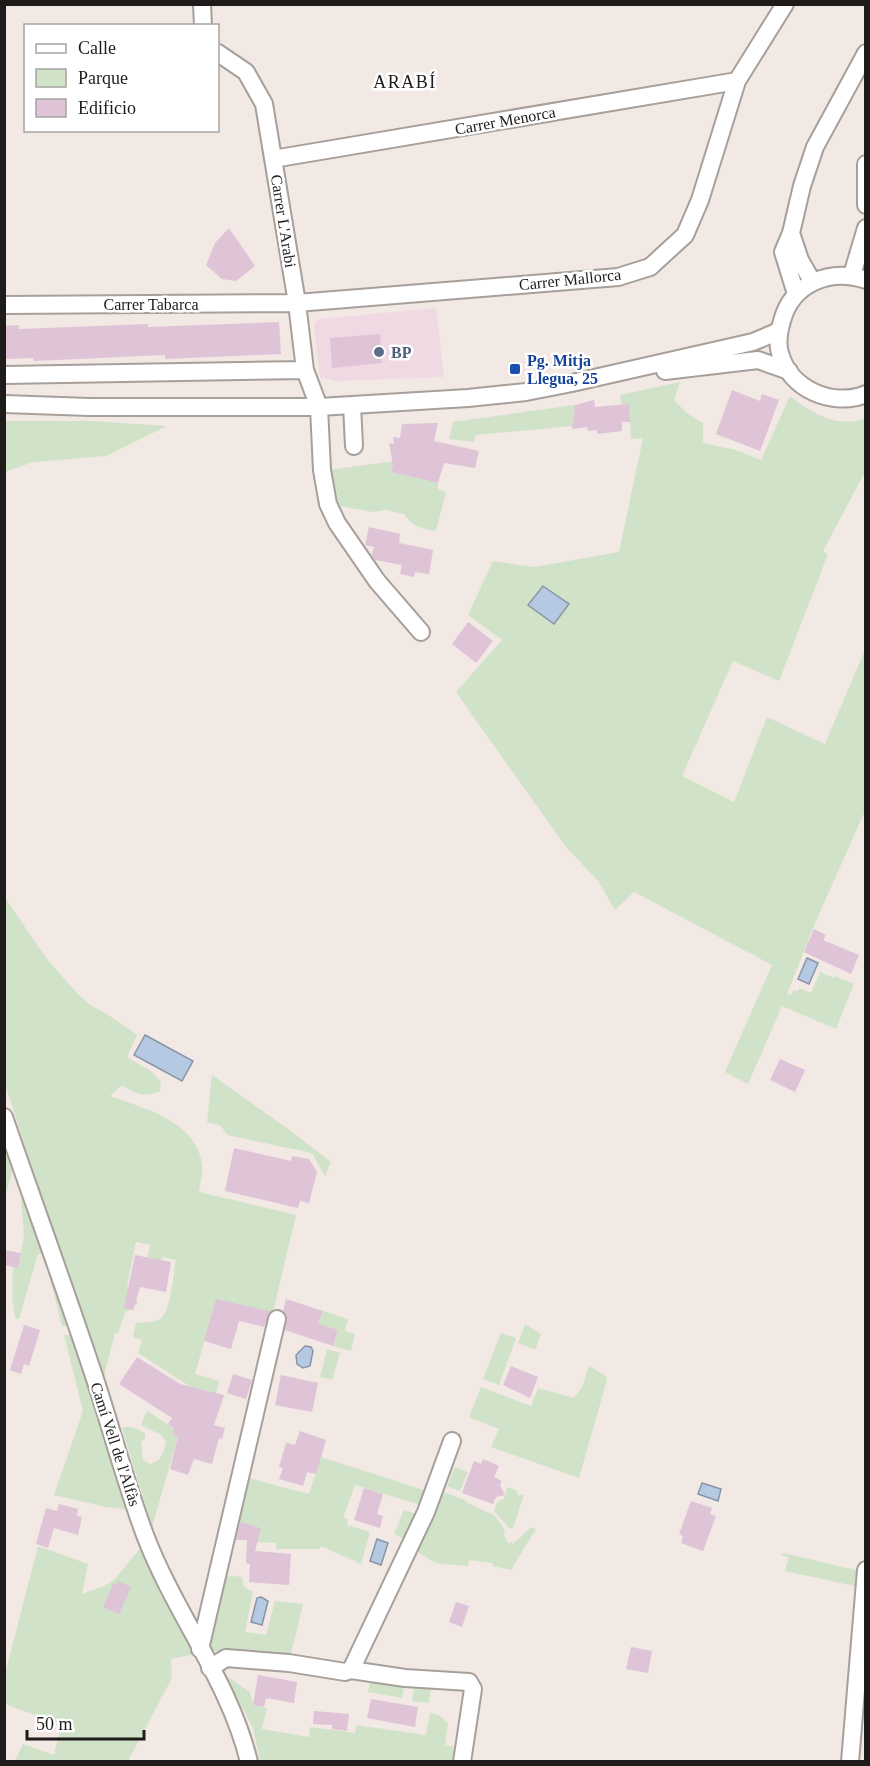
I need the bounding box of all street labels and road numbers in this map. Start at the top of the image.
street label: Carrer Menorca [454,103,557,138]
street label: Carrer L'Arabi [268,173,299,269]
street label: Carrer Mallorca [518,266,622,293]
street label: Carrer Tabarca [104,296,198,313]
street label: Camí Vell de l'Alfàs [87,1380,144,1508]

